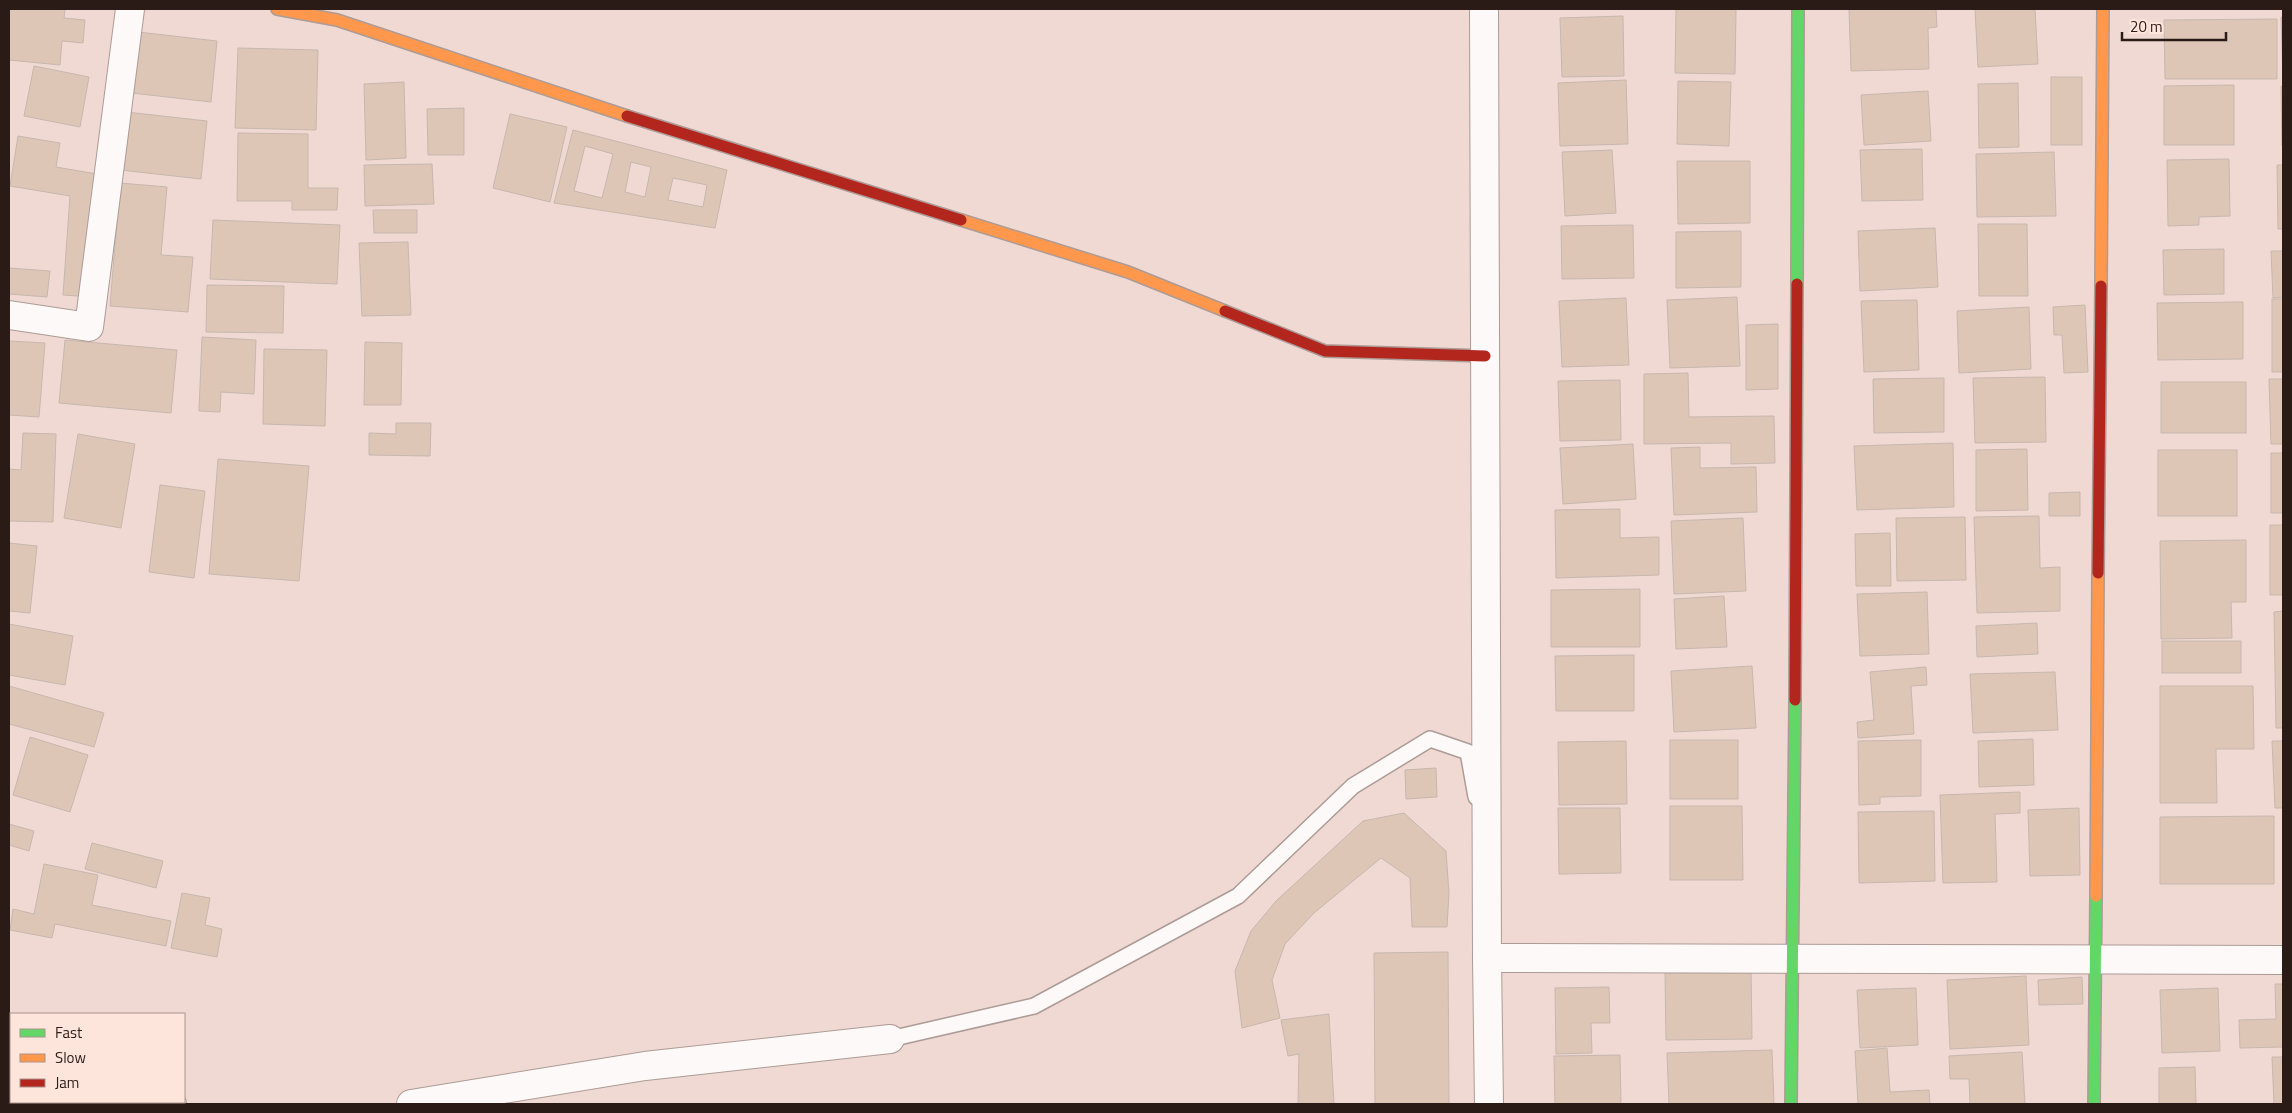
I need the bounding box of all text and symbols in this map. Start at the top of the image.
scale bar [2122,10,2226,42]
text: 20 m [2130,15,2163,38]
legend [10,1013,185,1103]
text: Fast [55,1021,83,1044]
text: Slow [55,1046,86,1069]
text: Jam [55,1071,79,1094]

